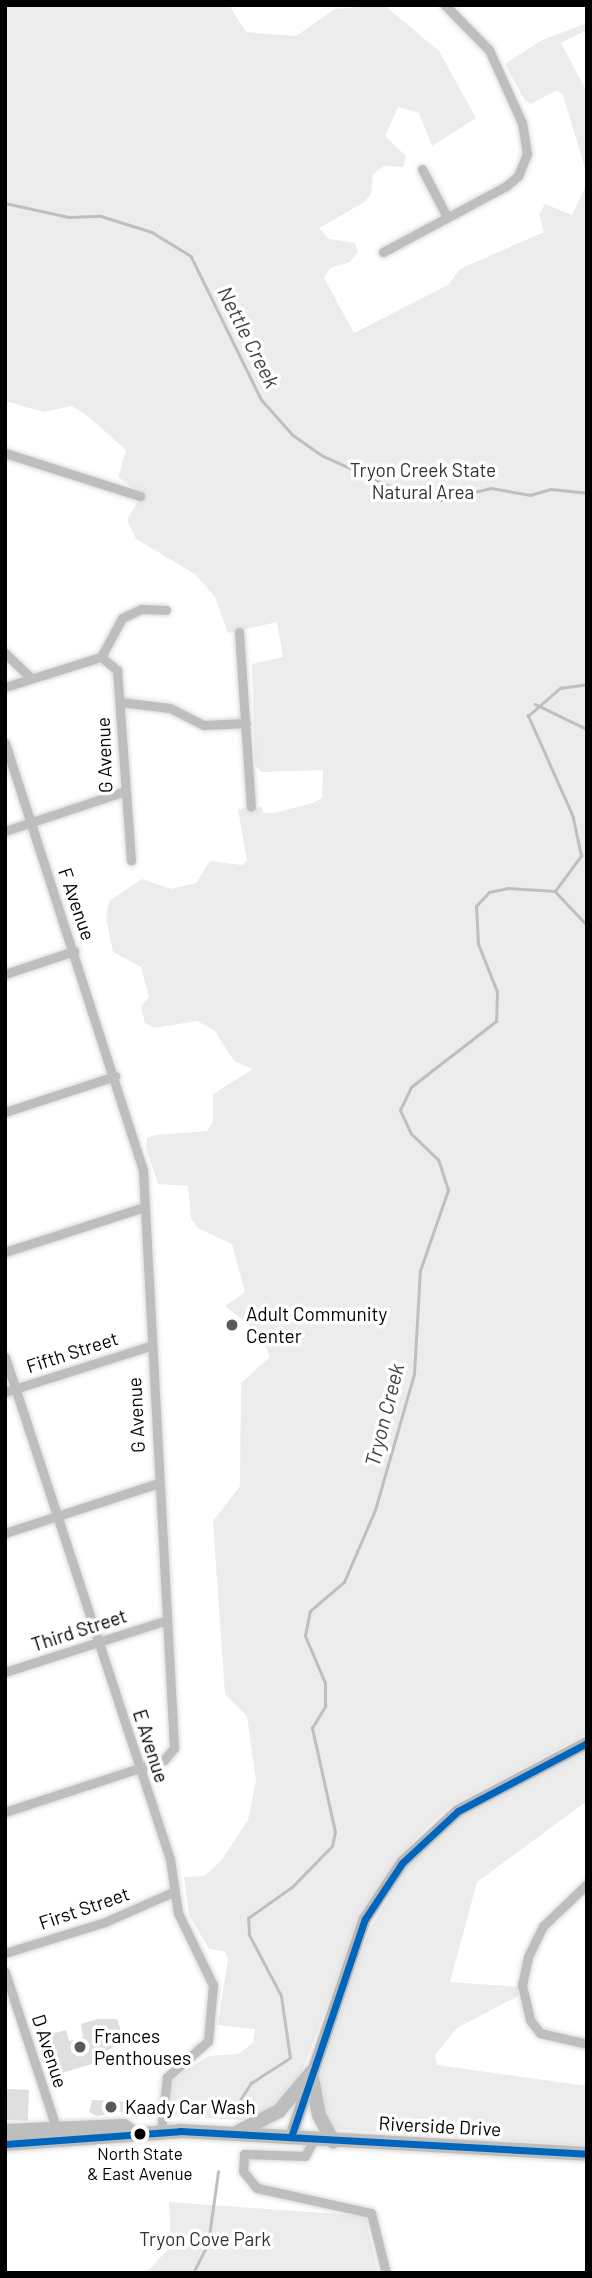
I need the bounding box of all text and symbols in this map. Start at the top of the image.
water label: Nettle Creek [213,282,285,392]
park label: Tryon Creek State Natural Area [350,459,496,503]
street label: G Avenue [91,717,117,793]
street label: F Avenue [54,865,100,943]
place label: Adult Community Center [246,1303,387,1347]
marker: Adult Community Center [224,1317,240,1333]
street label: Fifth Street [23,1326,121,1378]
water label: Tryon Creek [359,1361,409,1469]
street label: G Avenue [123,1377,149,1453]
street label: Third Street [29,1604,129,1656]
street label: E Avenue [128,1706,174,1786]
street label: First Street [36,1882,132,1934]
street label: D Avenue [27,2011,73,2091]
place label: Frances Penthouses [94,2025,191,2069]
marker: Frances Penthouses [72,2039,88,2055]
place label: Kaady Car Wash [125,2096,256,2118]
marker: Kaady Car Wash [103,2099,119,2115]
street label: Riverside Drive [378,2111,502,2141]
marker: North State & East Avenue [133,2127,147,2141]
place label: North State & East Avenue [87,2144,193,2184]
park label: Tryon Cove Park [139,2228,271,2250]

